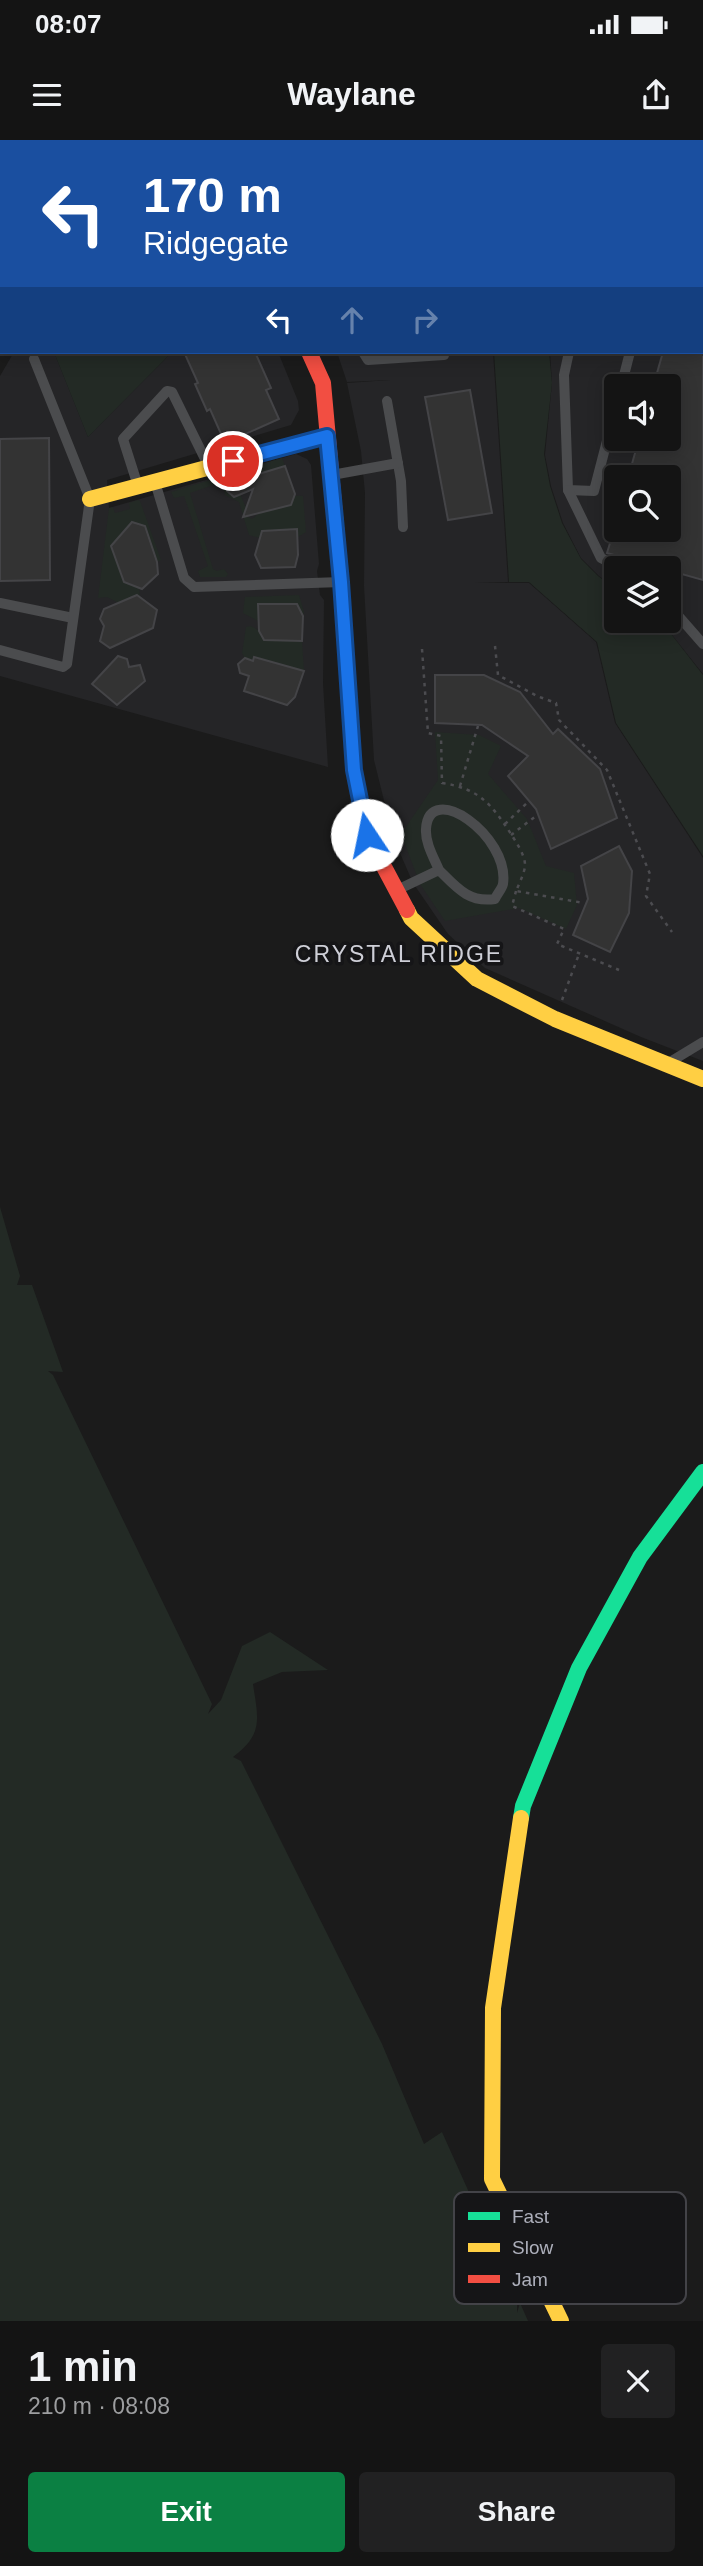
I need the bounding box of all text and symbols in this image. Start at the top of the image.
text: 08:07 [35,9,102,39]
icon: menu [28,76,66,114]
text: Waylane [287,76,416,112]
icon: share [637,76,675,114]
icon: left [28,168,119,259]
text: 170 m [143,168,282,222]
text: Ridgegate [143,225,289,261]
icon: left [260,301,298,339]
icon: ahead [333,301,371,339]
icon: right [406,301,444,339]
map controls [604,374,681,633]
button: sound [604,374,681,451]
pin [203,431,263,491]
icon: arrive [214,442,252,480]
button: search [604,465,681,542]
button: layers [604,556,681,633]
position arrow [330,798,404,872]
district label: CRYSTAL RIDGE [295,941,503,967]
legend [454,2192,686,2304]
text: Fast [512,2206,550,2227]
text: Slow [512,2237,553,2258]
text: Jam [512,2269,548,2290]
text: 1 min [28,2343,138,2390]
button: close [601,2344,675,2418]
text: 210 m · 08:08 [28,2393,170,2419]
button: Exit [28,2472,345,2552]
button: Share [359,2472,675,2552]

